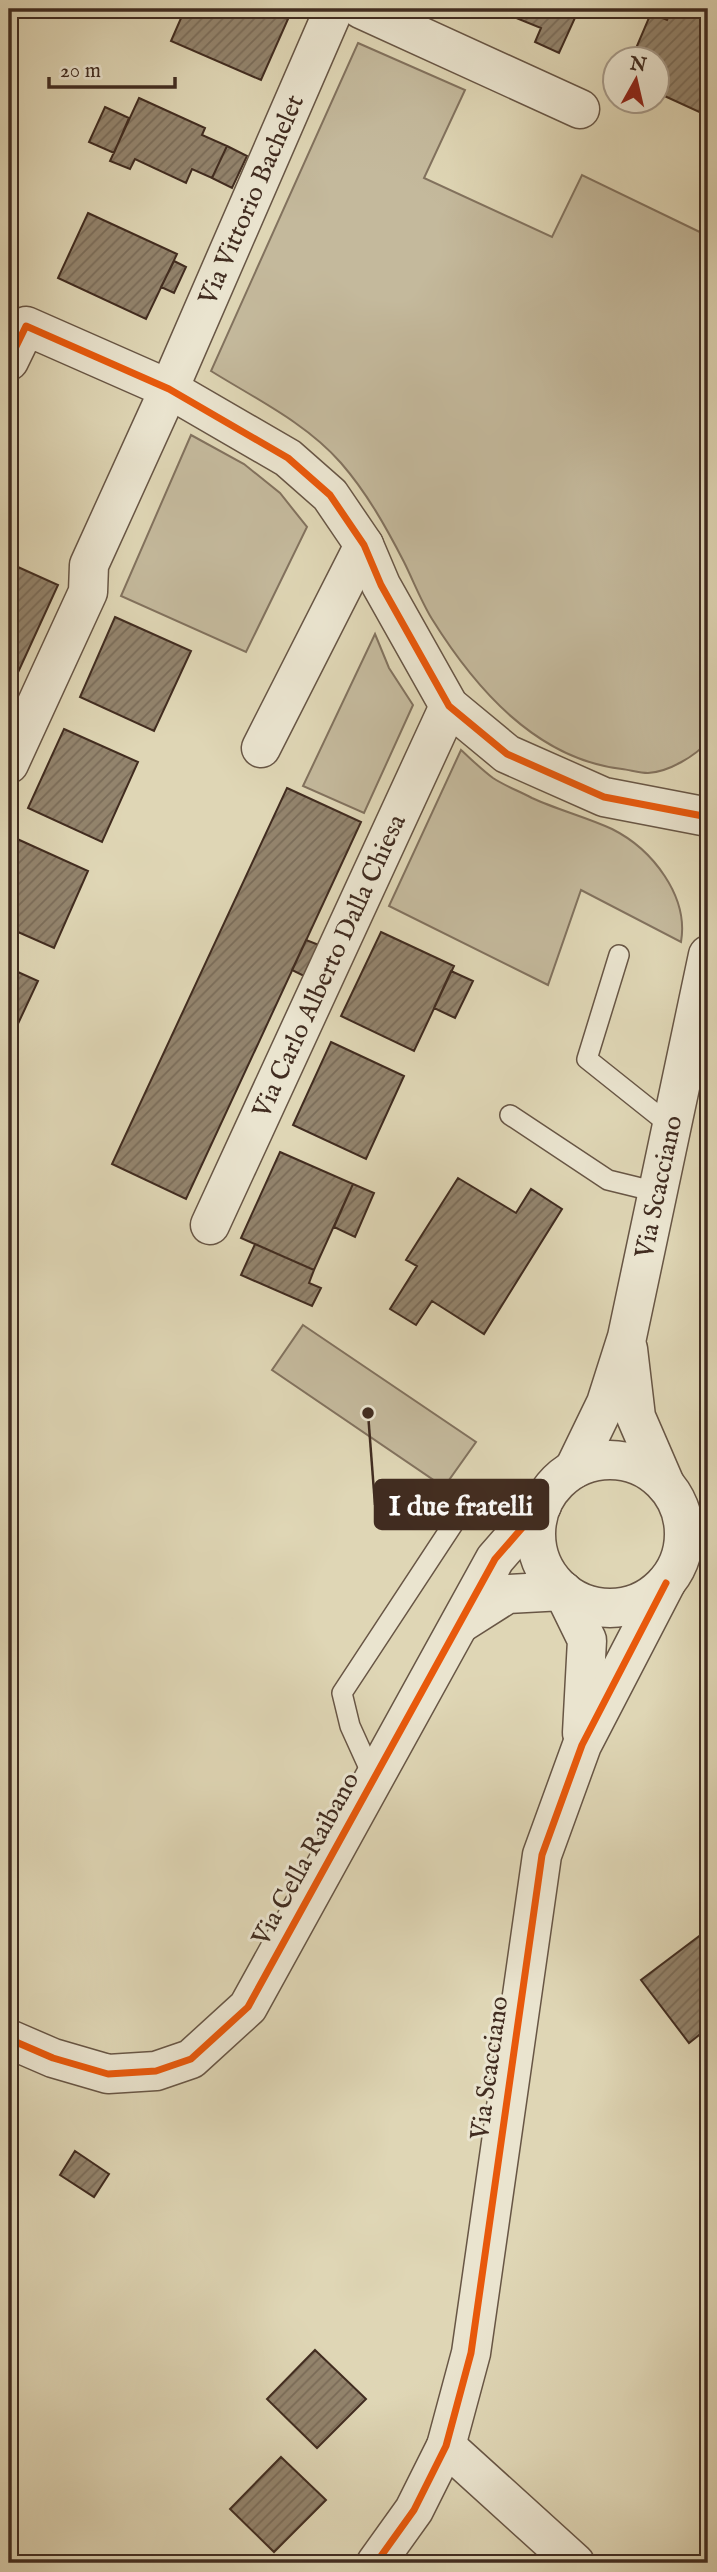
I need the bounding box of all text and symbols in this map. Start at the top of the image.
scale bar [49,46,175,90]
north arrow [602,46,672,116]
text: N [627,52,648,78]
text: 20 m [60,58,101,85]
street label: Via Vittorio Bachelet [191,89,311,311]
street label: Via Carlo Alberto Dalla Chiesa [245,808,414,1124]
street label: Via Scacciano [627,1113,690,1262]
callout: I due fratelli [375,1480,548,1529]
text: I due fratelli [389,1490,534,1525]
street label: Via Cella Raibano [244,1766,367,1952]
street label: Via Scacciano [463,1994,516,2143]

